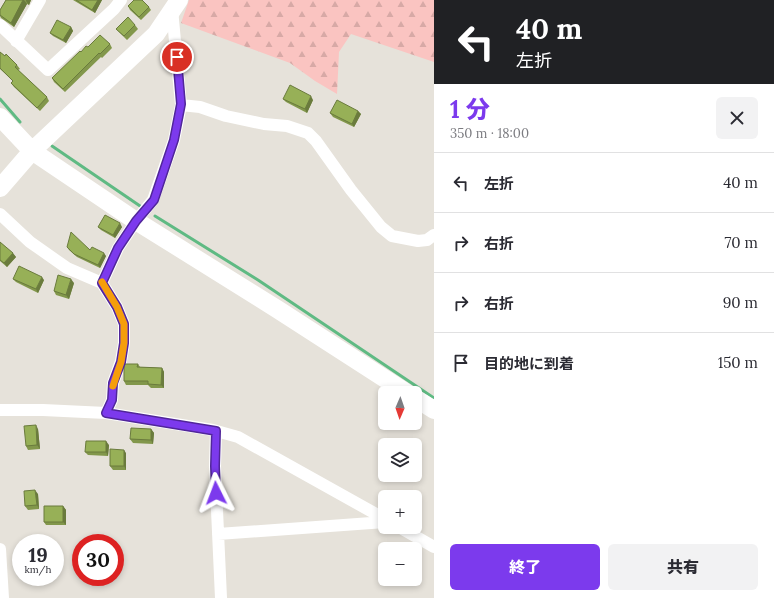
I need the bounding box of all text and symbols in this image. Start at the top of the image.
text: 40 m [516,11,582,47]
icon: left [450,16,502,68]
pin [160,40,194,74]
icon: arrive [166,46,188,68]
text: 左折 [516,49,552,72]
text: 1 分 [450,94,490,125]
button: close [716,97,758,139]
text: 350 m · 18:00 [450,125,529,142]
icon: left [450,172,472,194]
text: 40 m [723,173,758,192]
text: 左折 [484,174,514,193]
icon: right [450,232,472,254]
text: 70 m [724,233,758,252]
text: 右折 [484,234,514,253]
icon: right [450,292,472,314]
text: 90 m [723,293,758,312]
text: 右折 [484,294,514,313]
icon: arrive [450,352,472,374]
text: 150 m [718,353,758,372]
text: 目的地に到着 [484,354,574,373]
north arrow [378,386,422,430]
map controls [378,386,422,586]
button: layers [378,438,422,482]
position arrow [195,472,237,514]
button: + [378,490,422,534]
speed limit sign: 30 [72,534,124,586]
text: 19 [28,542,48,567]
button: − [378,542,422,586]
button: 終了 [450,544,600,590]
button: 共有 [608,544,758,590]
text: km/h [24,563,52,576]

